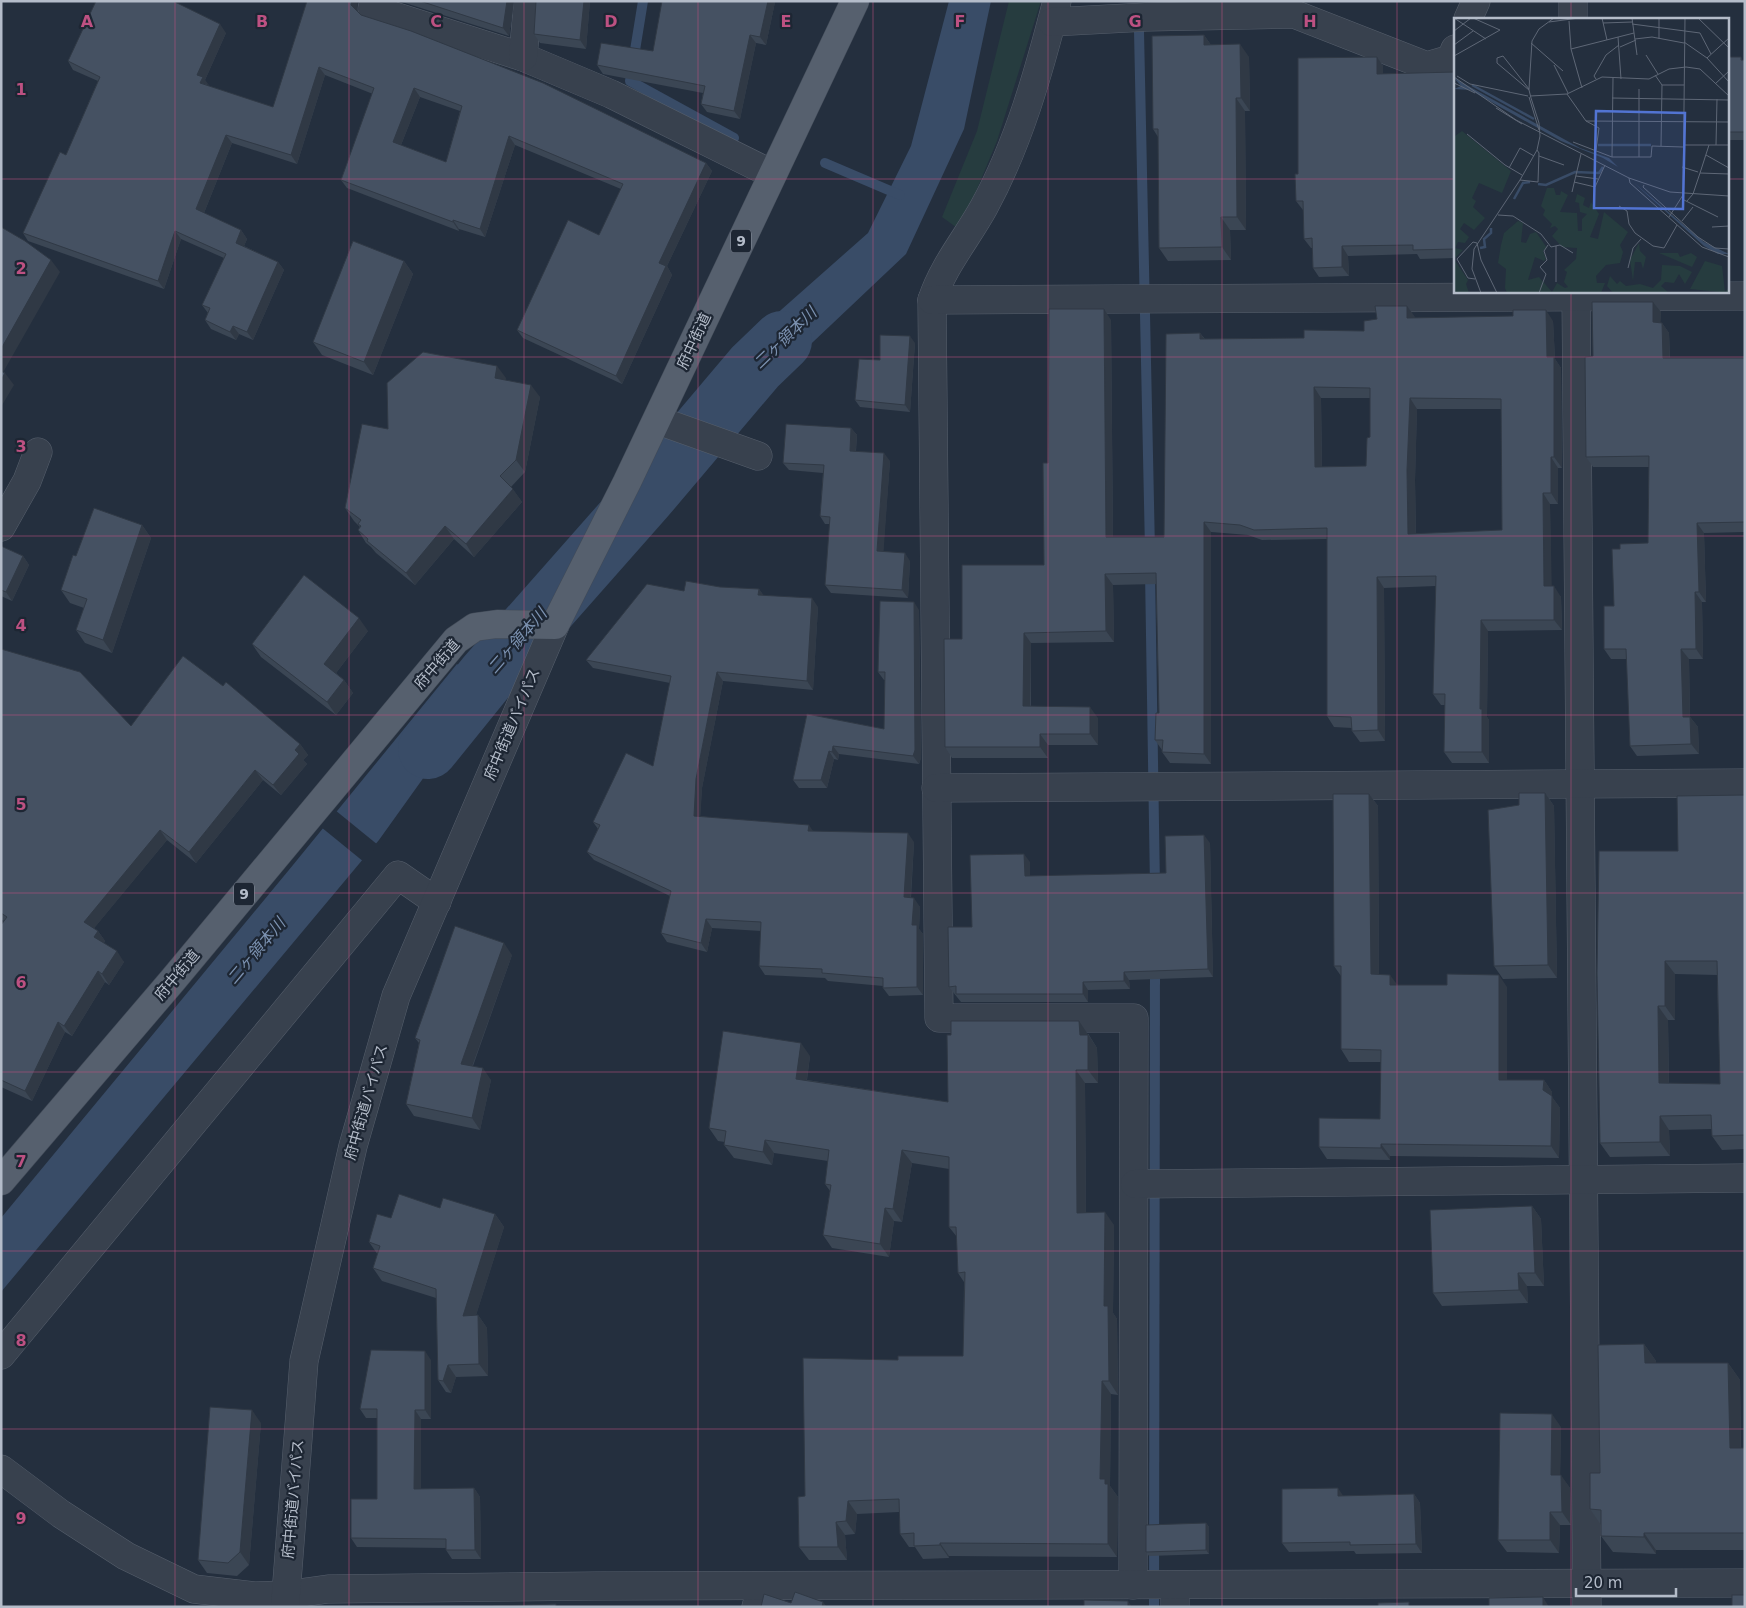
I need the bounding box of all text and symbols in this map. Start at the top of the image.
text: A [81,12,94,31]
text: B [256,12,268,31]
text: C [430,12,442,31]
text: D [604,12,618,31]
text: E [781,12,791,31]
text: F [955,12,965,31]
text: G [1128,12,1142,31]
text: H [1303,12,1317,31]
inset map [1454,18,1728,292]
text: 1 [15,80,27,99]
road number: 9 [731,230,751,252]
text: 2 [15,259,27,278]
water label: 二ヶ領本川 [750,302,822,373]
street label: 府中街道 [673,310,715,372]
text: 3 [15,437,27,456]
water label: 二ヶ領本川 [484,603,552,677]
text: 4 [15,616,27,635]
street label: 府中街道 [411,635,463,693]
street label: 府中街道バイパス [480,665,544,783]
text: 5 [15,795,27,814]
road number: 9 [234,882,254,906]
water label: 二ヶ領本川 [223,913,290,988]
street label: 府中街道 [151,946,203,1004]
text: 6 [15,973,27,992]
street label: 府中街道バイパス [341,1042,391,1162]
text: 7 [15,1152,27,1171]
text: 8 [15,1331,27,1350]
street label: 府中街道バイパス [279,1439,307,1559]
text: 9 [15,1509,27,1528]
scale bar [1576,1566,1676,1598]
text: 20 m [1584,1574,1622,1592]

